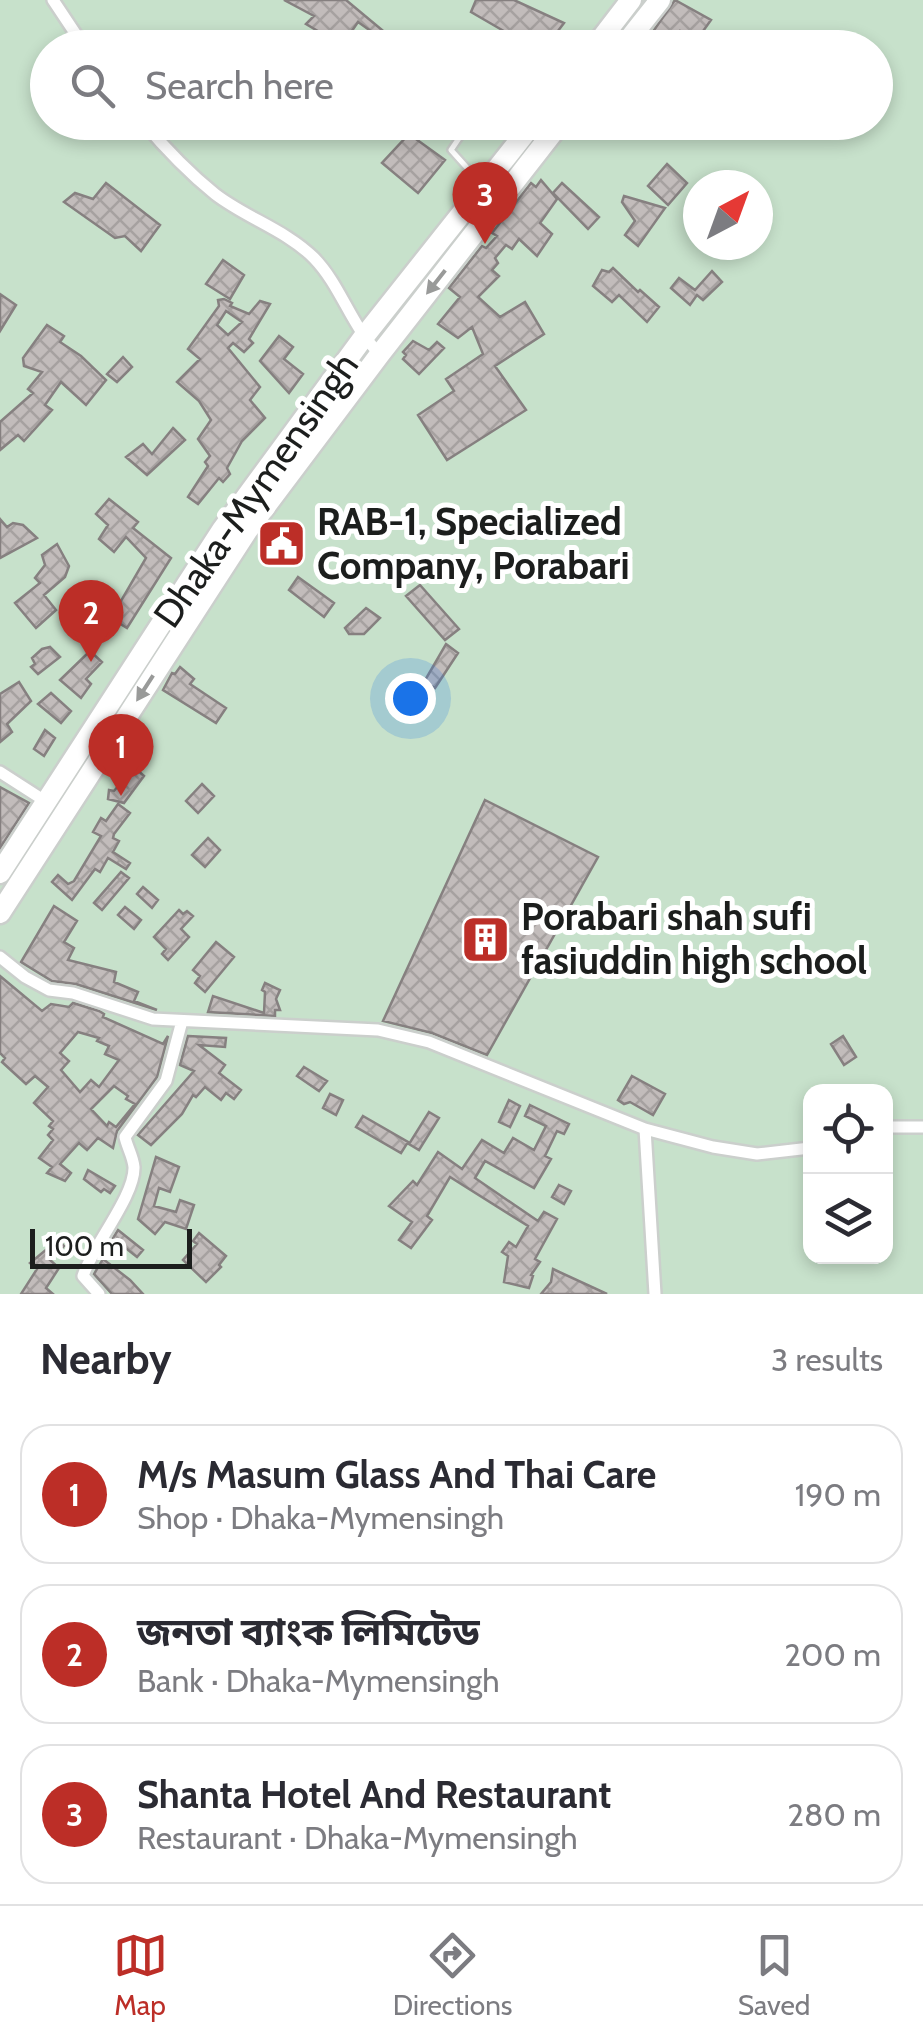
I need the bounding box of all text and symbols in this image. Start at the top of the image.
search box [30,30,893,140]
icon: search [65,58,120,113]
text: Search here [145,62,334,109]
pin: 3 [452,162,518,244]
north arrow [683,170,773,260]
one-way arrow [425,268,446,294]
street label: Dhaka-Mymensingh [143,343,368,636]
place label: RAB-1, Specialized Company, Porabari [317,498,630,589]
public building icon: RAB-1, Specialized Company, Porabari [256,518,308,570]
pin: 2 [58,580,124,662]
your location [385,673,436,724]
one-way arrow [137,674,155,702]
pin: 1 [88,714,154,796]
place label: Porabari shah sufi fasiuddin high school [521,893,867,984]
building icon: Porabari shah sufi fasiuddin high school [460,913,512,965]
map controls [803,1084,893,1264]
button: locate [803,1084,893,1174]
button: layers [803,1174,893,1264]
scale bar [30,1224,192,1268]
text: 100 m [45,1229,124,1263]
text: Nearby [40,1333,172,1385]
text: 3 results [771,1340,883,1379]
text: M/s Masum Glass And Thai Care [137,1451,656,1498]
text: 1 [69,1475,80,1514]
text: 190 m [795,1475,881,1514]
text: Shop · Dhaka-Mymensingh [137,1498,504,1537]
text: জনতা ব্যাংক লিমিটেড [137,1608,480,1655]
text: 2 [66,1635,83,1674]
text: 200 m [784,1635,881,1674]
text: Bank · Dhaka-Mymensingh [137,1661,500,1700]
text: Shanta Hotel And Restaurant [137,1771,611,1818]
text: 3 [66,1795,83,1834]
text: 280 m [787,1795,881,1834]
text: Restaurant · Dhaka-Mymensingh [137,1818,578,1857]
tab: Map [113,1928,168,2022]
tab: Directions [393,1928,512,2022]
tab: Saved [738,1928,810,2022]

